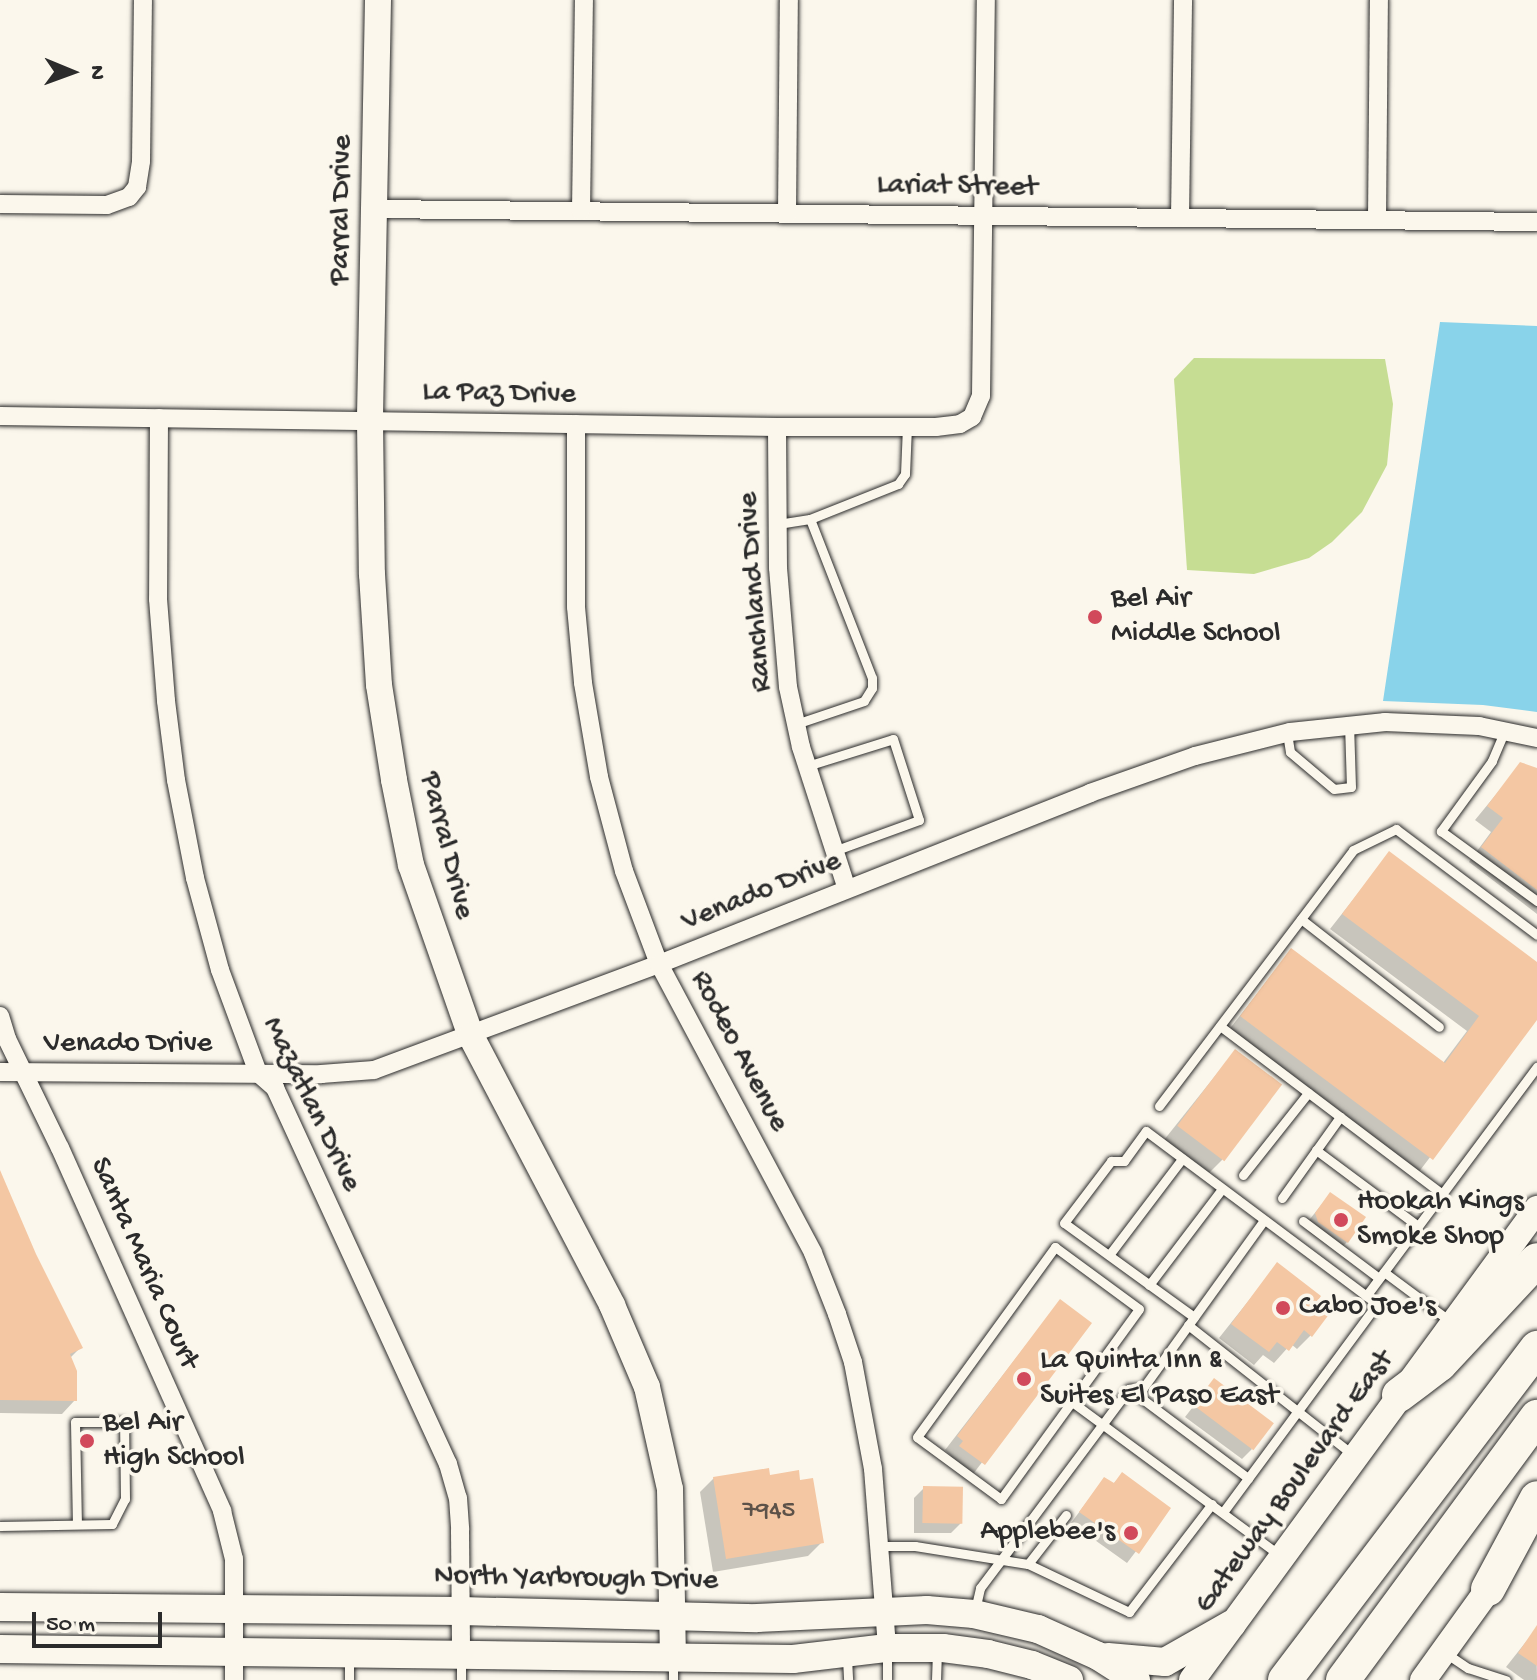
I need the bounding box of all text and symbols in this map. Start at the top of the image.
north arrow [32,32,112,112]
text: N [83,65,109,80]
street label: Parral Drive [324,135,362,285]
street label: Lariat Street [876,169,1038,207]
street label: La Paz Drive [422,376,576,414]
street label: Ranchland Drive [732,491,782,693]
place label: Bel Air Middle School [1111,582,1281,652]
marker: Bel Air Middle School [1086,608,1104,626]
street label: Parral Drive [409,769,481,923]
street label: Venado Drive [677,845,847,941]
street label: Rodeo Avenue [681,965,795,1139]
street label: Mazatlan Drive [252,1012,368,1198]
street label: Venado Drive [44,1027,212,1063]
street label: Santa Maria Court [80,1153,206,1375]
place label: Hookah Kings Smoke Shop [1357,1185,1524,1256]
marker: Hookah Kings Smoke Shop [1332,1211,1350,1229]
place label: Cabo Joe's [1299,1290,1436,1326]
marker: Cabo Joe's [1274,1299,1292,1317]
place label: La Quinta Inn & Suites El Paso East [1040,1344,1278,1414]
street label: Gateway Boulevard East [1189,1345,1403,1621]
marker: La Quinta Inn & Suites El Paso East [1015,1370,1033,1388]
place label: Bel Air High School [103,1406,245,1476]
marker: Bel Air High School [78,1432,96,1450]
house number: 7945 [743,1496,795,1528]
place label: Applebee's [980,1515,1115,1551]
marker: Applebee's [1122,1524,1140,1542]
street label: North Yarbrough Drive [434,1560,718,1600]
scale bar [36,1596,166,1646]
text: 50 m [46,1611,95,1640]

